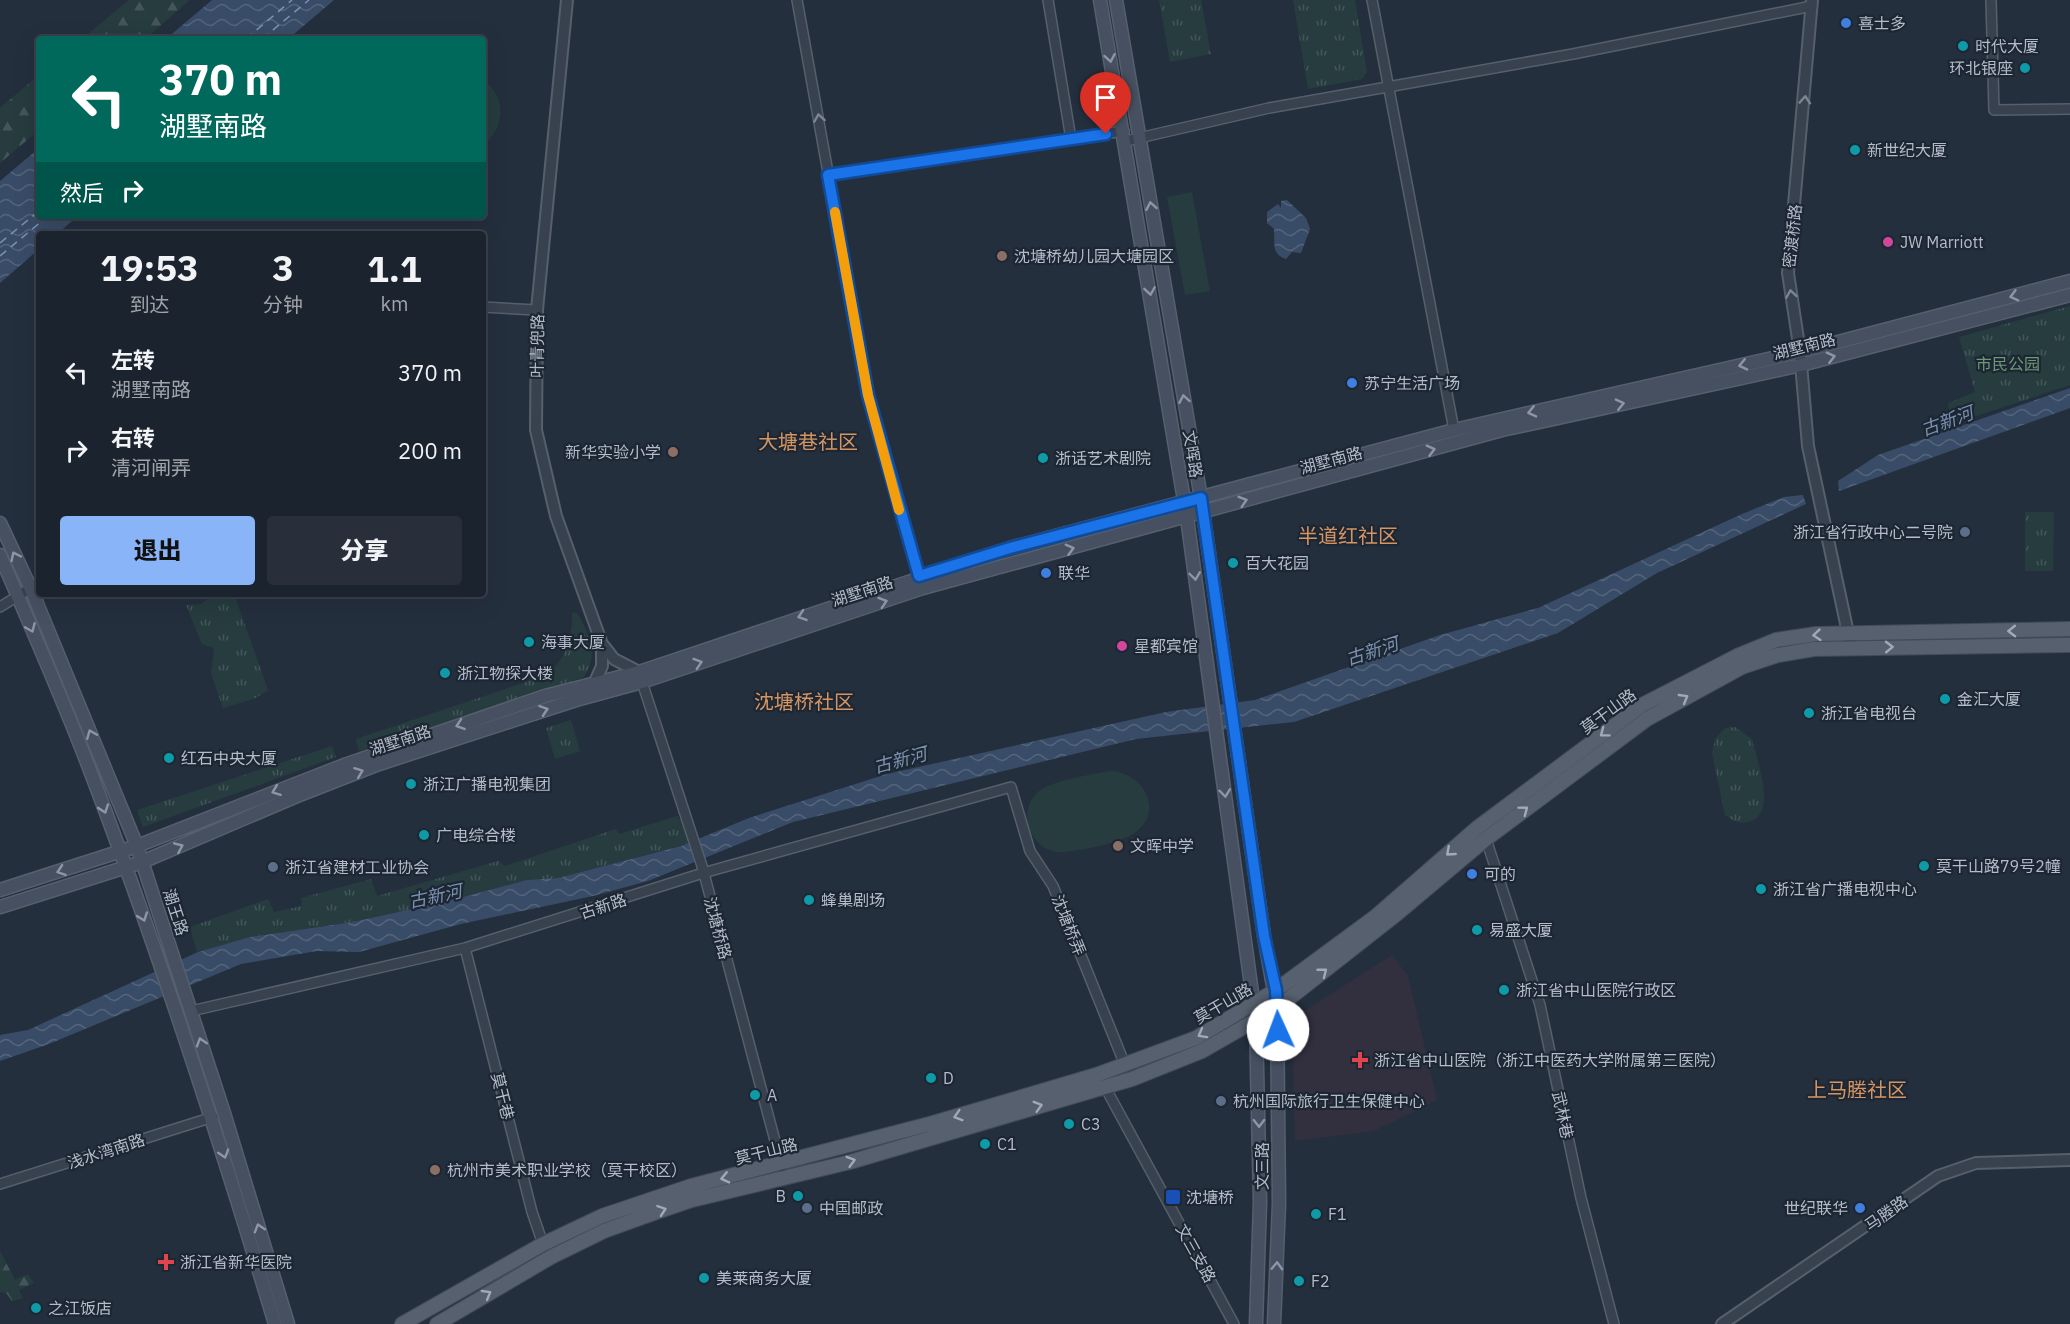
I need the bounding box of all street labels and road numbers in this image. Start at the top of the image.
street label: 密渡桥路 [1779,203,1805,269]
street label: 叶青兜路 [526,314,548,378]
street label: 湖墅南路 [1771,329,1837,363]
street label: 文晖路 [1179,429,1207,479]
street label: 湖墅南路 [1297,442,1365,478]
street label: 湖墅南路 [828,572,896,610]
street label: 莫干山路 [1576,684,1640,738]
street label: 湖墅南路 [366,721,434,759]
street label: 潮王路 [159,886,193,938]
street label: 古新路 [577,889,629,923]
street label: 沈塘桥弄 [1048,892,1090,958]
street label: 沈塘桥路 [700,894,736,962]
street label: 莫干山路 [1190,978,1256,1028]
street label: 莫干巷 [487,1070,519,1122]
street label: 武林巷 [1548,1089,1578,1141]
street label: 浅水湾南路 [65,1129,147,1173]
street label: 莫干山路 [733,1134,799,1168]
street label: 文三路 [1252,1142,1272,1190]
street label: 马塍路 [1861,1191,1911,1235]
street label: 文三支路 [1172,1220,1220,1286]

